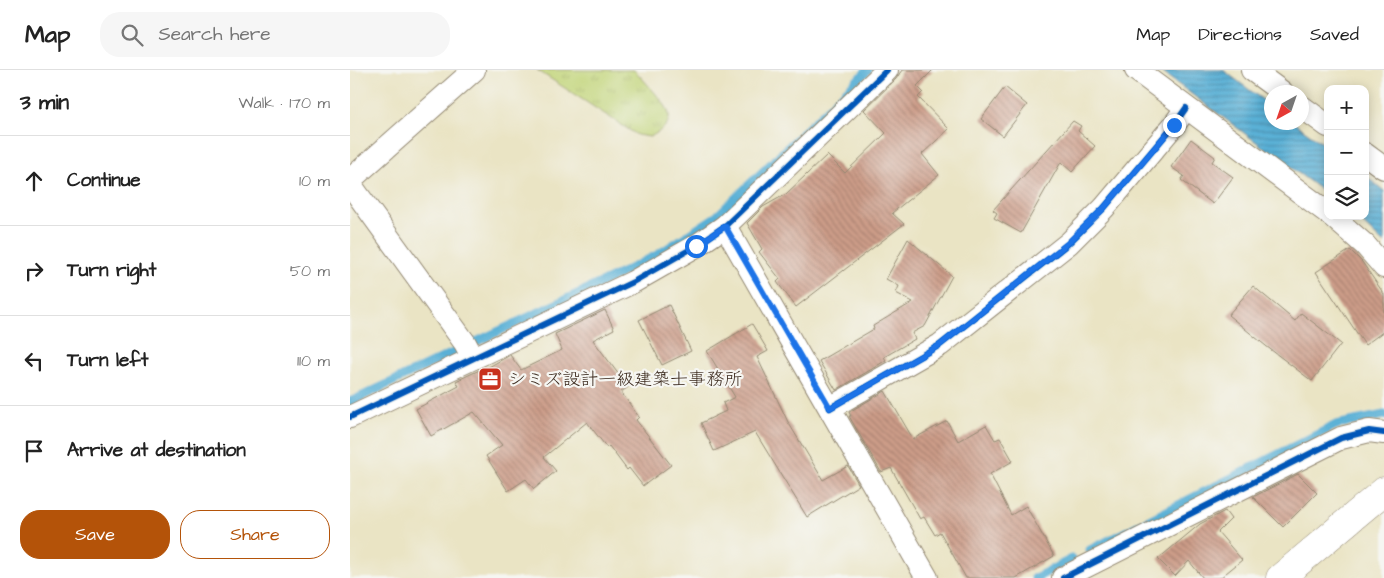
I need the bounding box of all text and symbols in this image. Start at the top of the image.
search box [100,12,450,57]
text: Map [25,18,70,52]
icon: search [118,21,146,49]
text: Search here [158,21,271,48]
text: Map [1136,22,1170,47]
text: Directions [1198,22,1282,47]
text: Saved [1310,22,1359,47]
north arrow [1264,85,1309,130]
map controls [1324,85,1369,220]
button: + [1324,85,1369,130]
text: 3 min [20,88,69,117]
text: Walk · 170 m [239,92,330,114]
route end [1163,114,1186,137]
button: − [1324,130,1369,175]
icon: ahead [20,167,48,195]
text: Continue [67,167,141,194]
text: 10 m [299,170,330,192]
button: layers [1324,175,1369,220]
route start [685,235,708,258]
icon: right [20,257,48,285]
text: Turn right [67,257,156,284]
text: 50 m [290,260,330,282]
icon: left [20,347,48,375]
text: Turn left [67,347,148,374]
text: 110 m [297,350,330,372]
office icon: シミズ設計一級建築士事務所 [477,366,503,392]
place label: シミズ設計一級建築士事務所 [508,367,742,392]
icon: arrive [20,437,48,465]
text: Arrive at destination [67,437,246,464]
button: Save [20,510,170,559]
button: Share [180,510,330,559]

